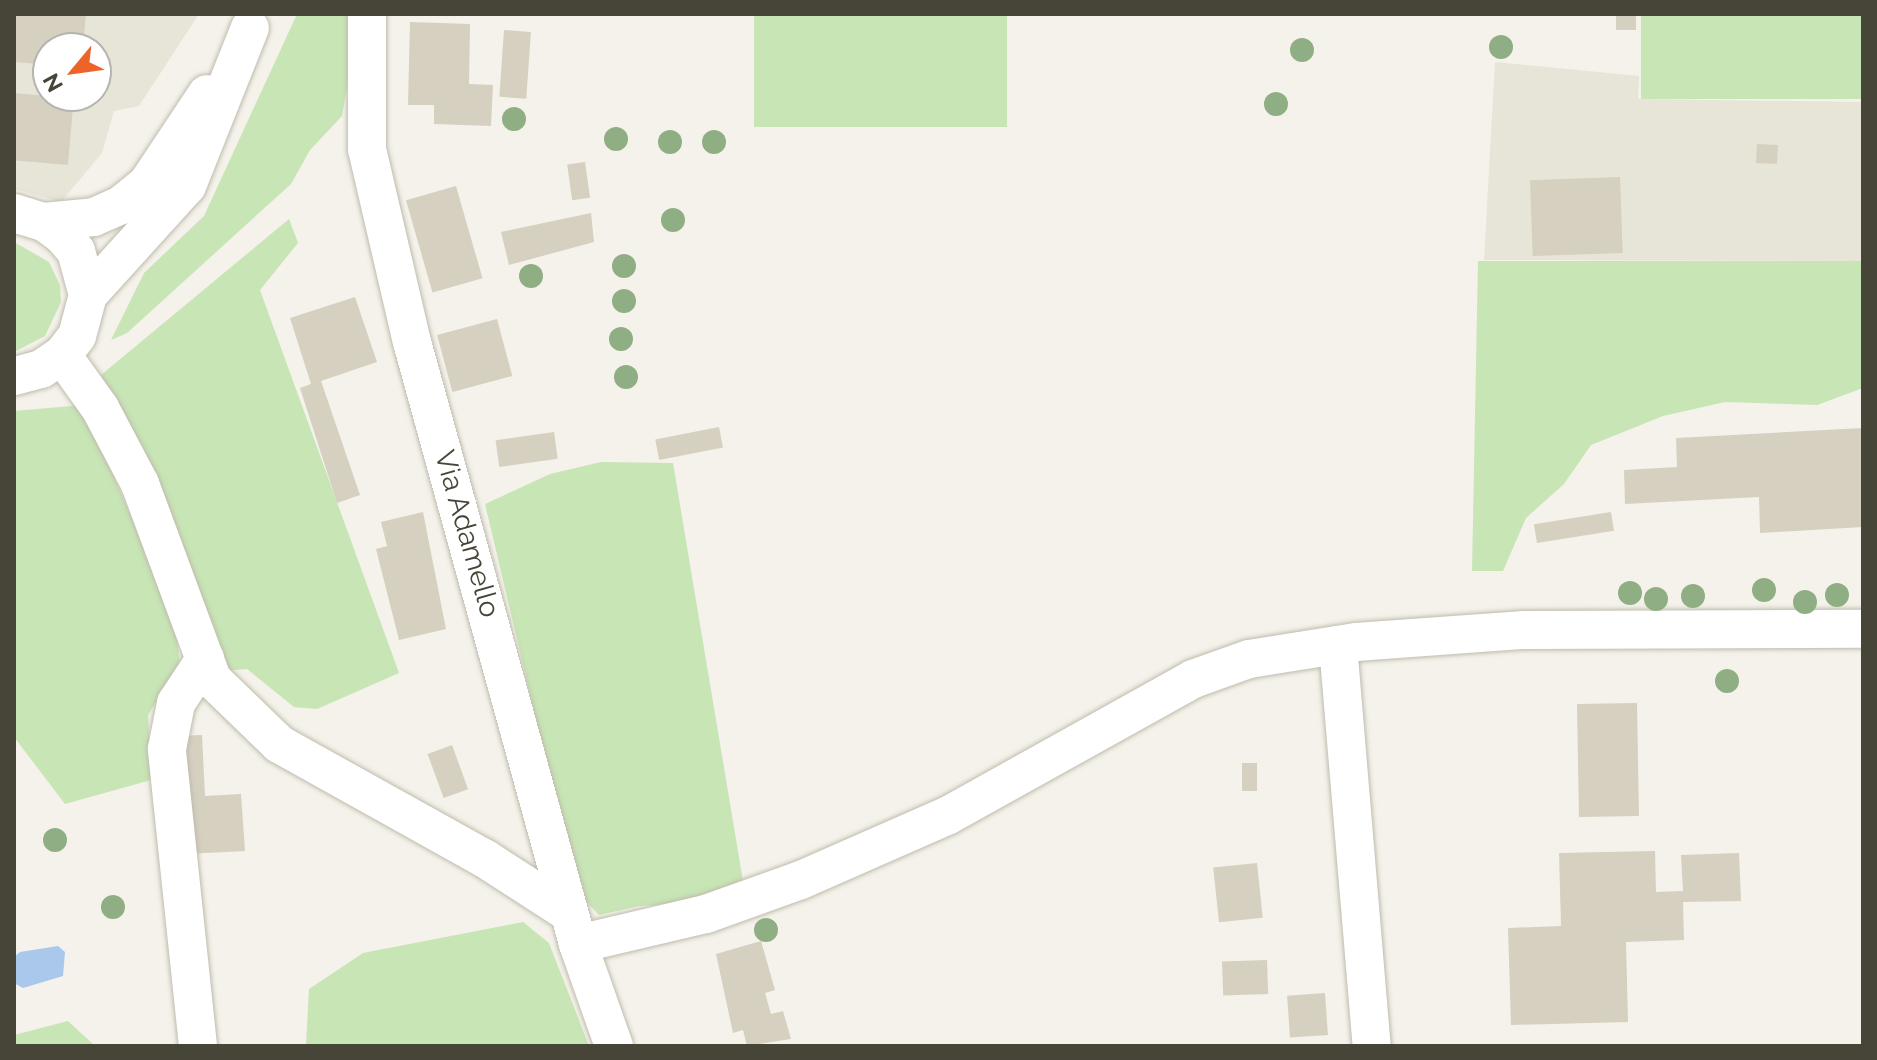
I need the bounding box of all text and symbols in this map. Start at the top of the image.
north arrow [32,32,112,112]
text: N [37,69,68,96]
street label: Via Adamello [427,446,507,622]

